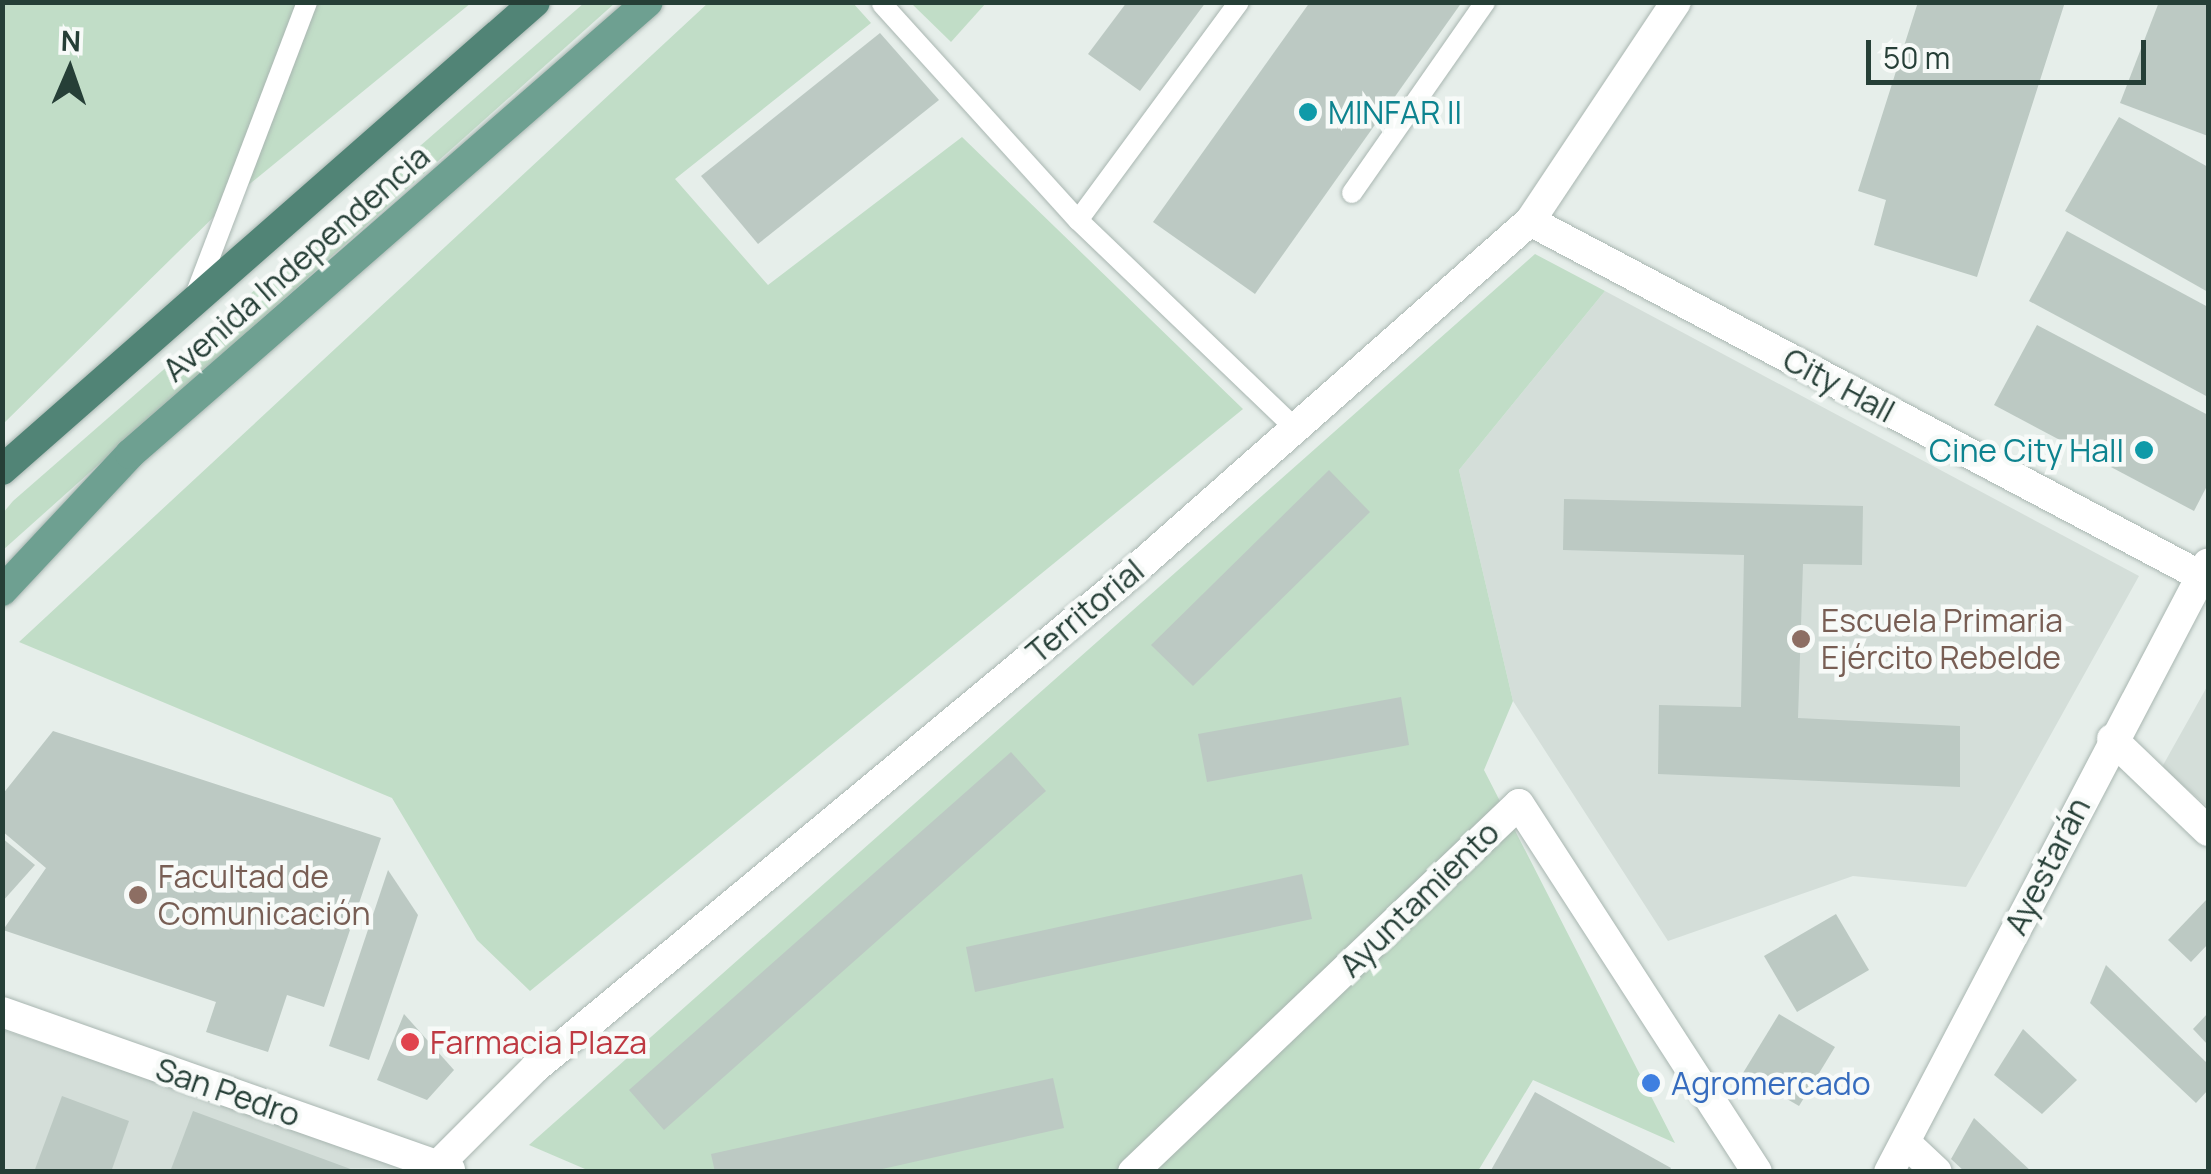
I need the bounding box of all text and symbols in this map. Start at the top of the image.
north arrow [20,20,120,120]
scale bar [1871,20,2151,82]
text: N [60,21,82,59]
text: 50 m [1883,37,1950,78]
place label: MINFAR II [1328,93,1462,131]
marker: MINFAR II [1297,101,1319,123]
street label: Avenida Independencia [155,137,437,389]
street label: City Hall [1777,340,1901,430]
place label: Cine City Hall [1929,431,2124,469]
marker: Cine City Hall [2133,439,2155,461]
street label: Territorial [1019,551,1151,671]
place label: Escuela Primaria Ejército Rebelde [1821,602,2063,677]
marker: Escuela Primaria Ejército Rebelde [1790,628,1812,650]
street label: Ayestarán [1996,791,2098,941]
street label: Ayuntamiento [1331,813,1507,985]
place label: Facultad de Comunicación [158,858,370,933]
marker: Facultad de Comunicación [127,884,149,906]
place label: Farmacia Plaza [430,1023,647,1061]
marker: Farmacia Plaza [399,1031,421,1053]
street label: San Pedro [151,1049,305,1135]
place label: Agromercado [1671,1064,1871,1102]
marker: Agromercado [1640,1072,1662,1094]

